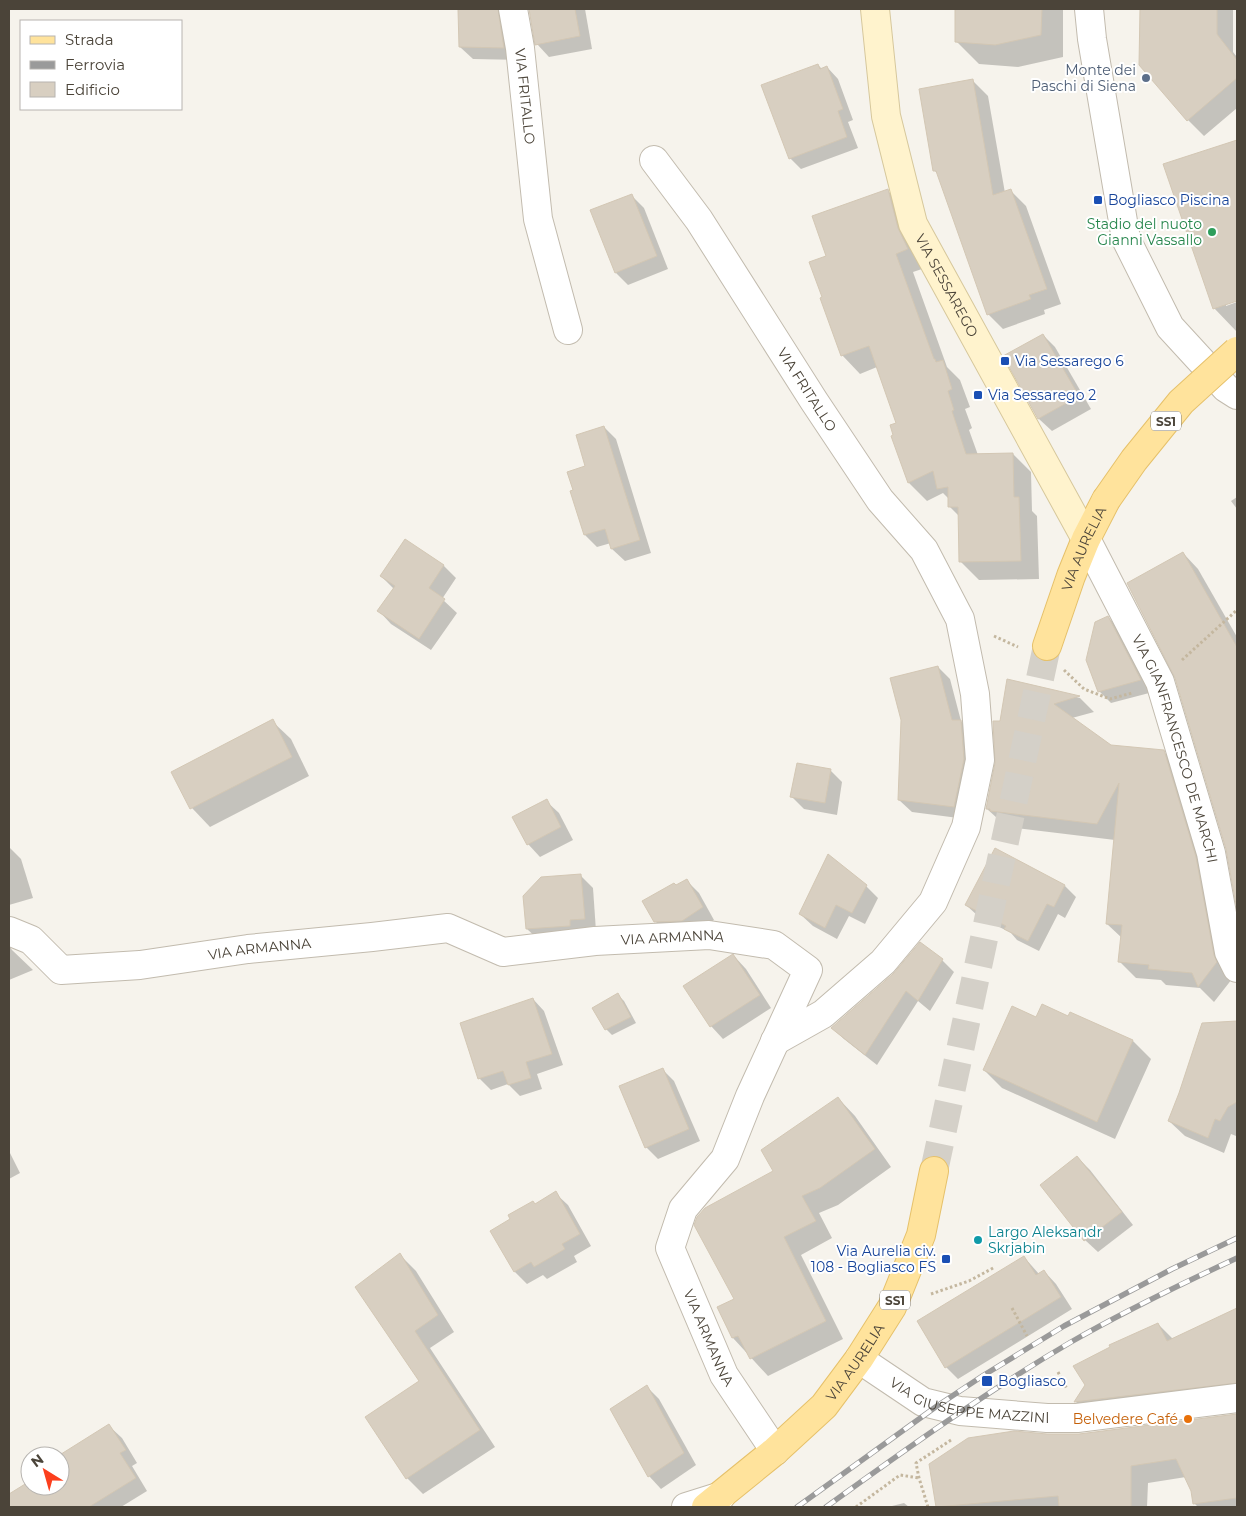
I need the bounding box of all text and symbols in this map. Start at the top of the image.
legend [20,20,182,110]
text: Strada [65,30,114,49]
street label: VIA FRITALLO [511,47,539,145]
text: Ferrovia [65,55,125,74]
place label: Monte dei Paschi di Siena [1031,61,1136,95]
marker: Monte dei Paschi di Siena [1140,72,1152,84]
text: Edificio [65,80,120,99]
place label: Bogliasco Piscina [1108,191,1230,209]
marker: Bogliasco Piscina [1092,194,1104,206]
place label: Stadio del nuoto Gianni Vassallo [1087,215,1202,249]
marker: Stadio del nuoto Gianni Vassallo [1206,226,1218,238]
street label: VIA SESSAREGO [911,231,982,340]
street label: VIA FRITALLO [773,344,841,435]
place label: Via Sessarego 6 [1015,352,1124,370]
marker: Via Sessarego 6 [999,355,1011,367]
place label: Via Sessarego 2 [988,386,1096,404]
marker: Via Sessarego 2 [972,389,984,401]
road number: SS1 [1151,412,1181,431]
street label: VIA AURELIA [1058,503,1111,593]
street label: VIA GIANFRANCESCO DE MARCHI [1128,631,1222,864]
street label: VIA ARMANNA [620,926,727,949]
street label: VIA ARMANNA [207,934,313,964]
place label: Largo Aleksandr Skrjabin [988,1223,1102,1257]
marker: Largo Aleksandr Skrjabin [972,1234,984,1246]
place label: Via Aurelia civ. 108 - Bogliasco FS [811,1242,936,1276]
marker: Via Aurelia civ. 108 - Bogliasco FS [940,1253,952,1265]
street label: VIA ARMANNA [680,1287,738,1390]
road number: SS1 [880,1290,910,1310]
street label: VIA AURELIA [822,1319,889,1405]
place label: Bogliasco [998,1372,1066,1390]
street label: VIA GIUSEPPE MAZZINI [886,1373,1050,1427]
marker: Bogliasco [980,1374,994,1388]
place label: Belvedere Café [1073,1410,1178,1428]
marker: Belvedere Café [1182,1413,1194,1425]
north arrow [20,1446,70,1496]
text: N [27,1450,47,1471]

